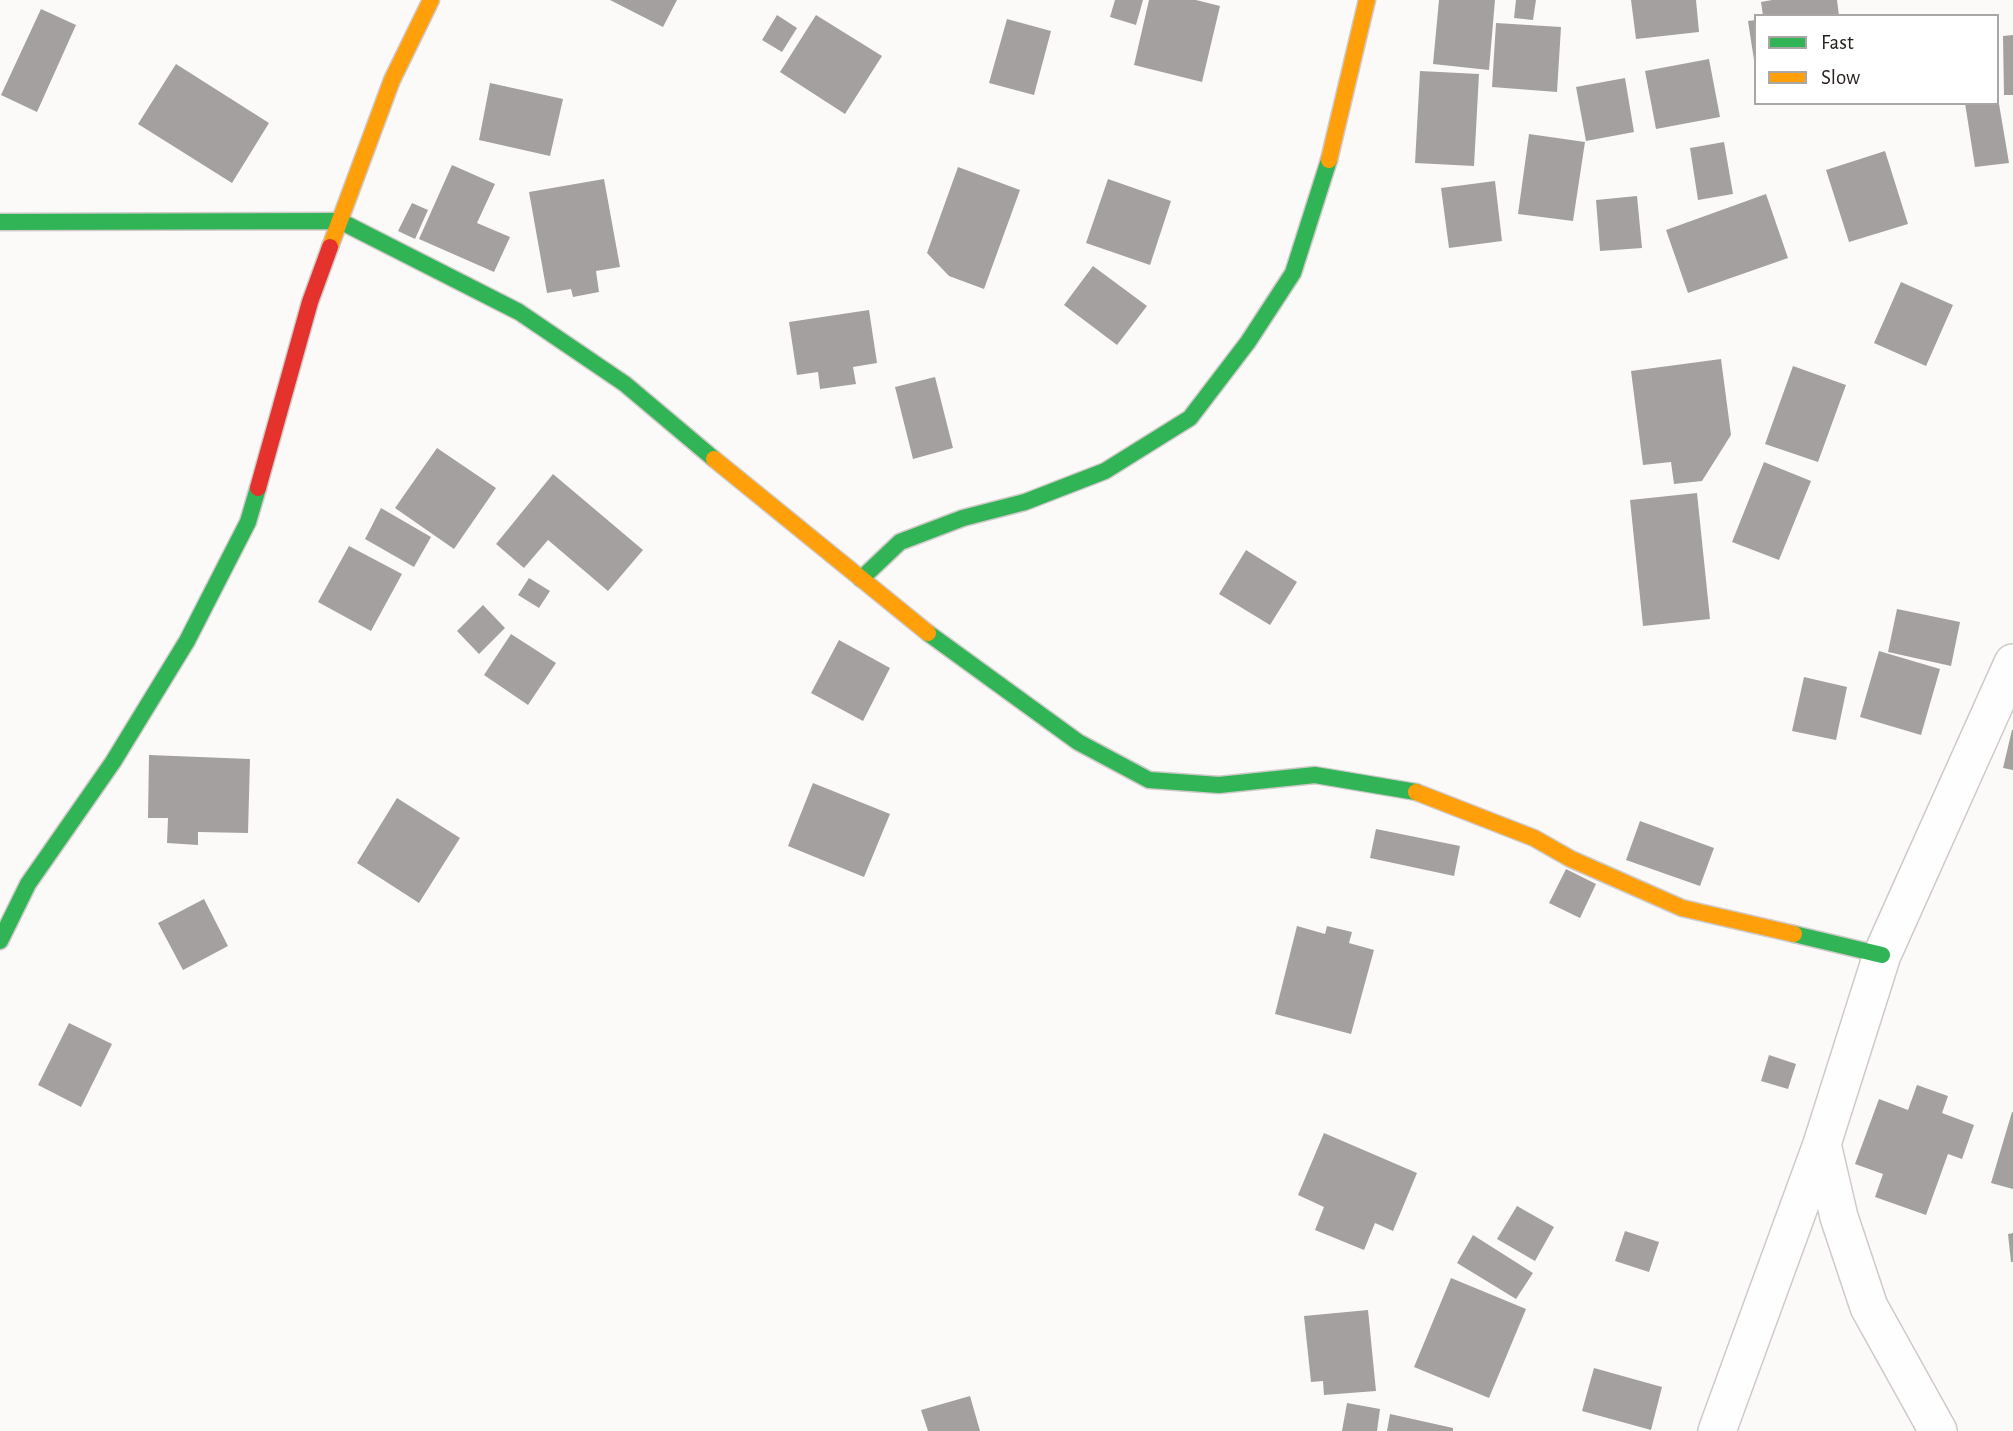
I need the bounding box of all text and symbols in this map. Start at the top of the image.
legend [1754,14,1999,105]
text: Fast [1821,32,1854,53]
text: Slow [1821,67,1860,88]

